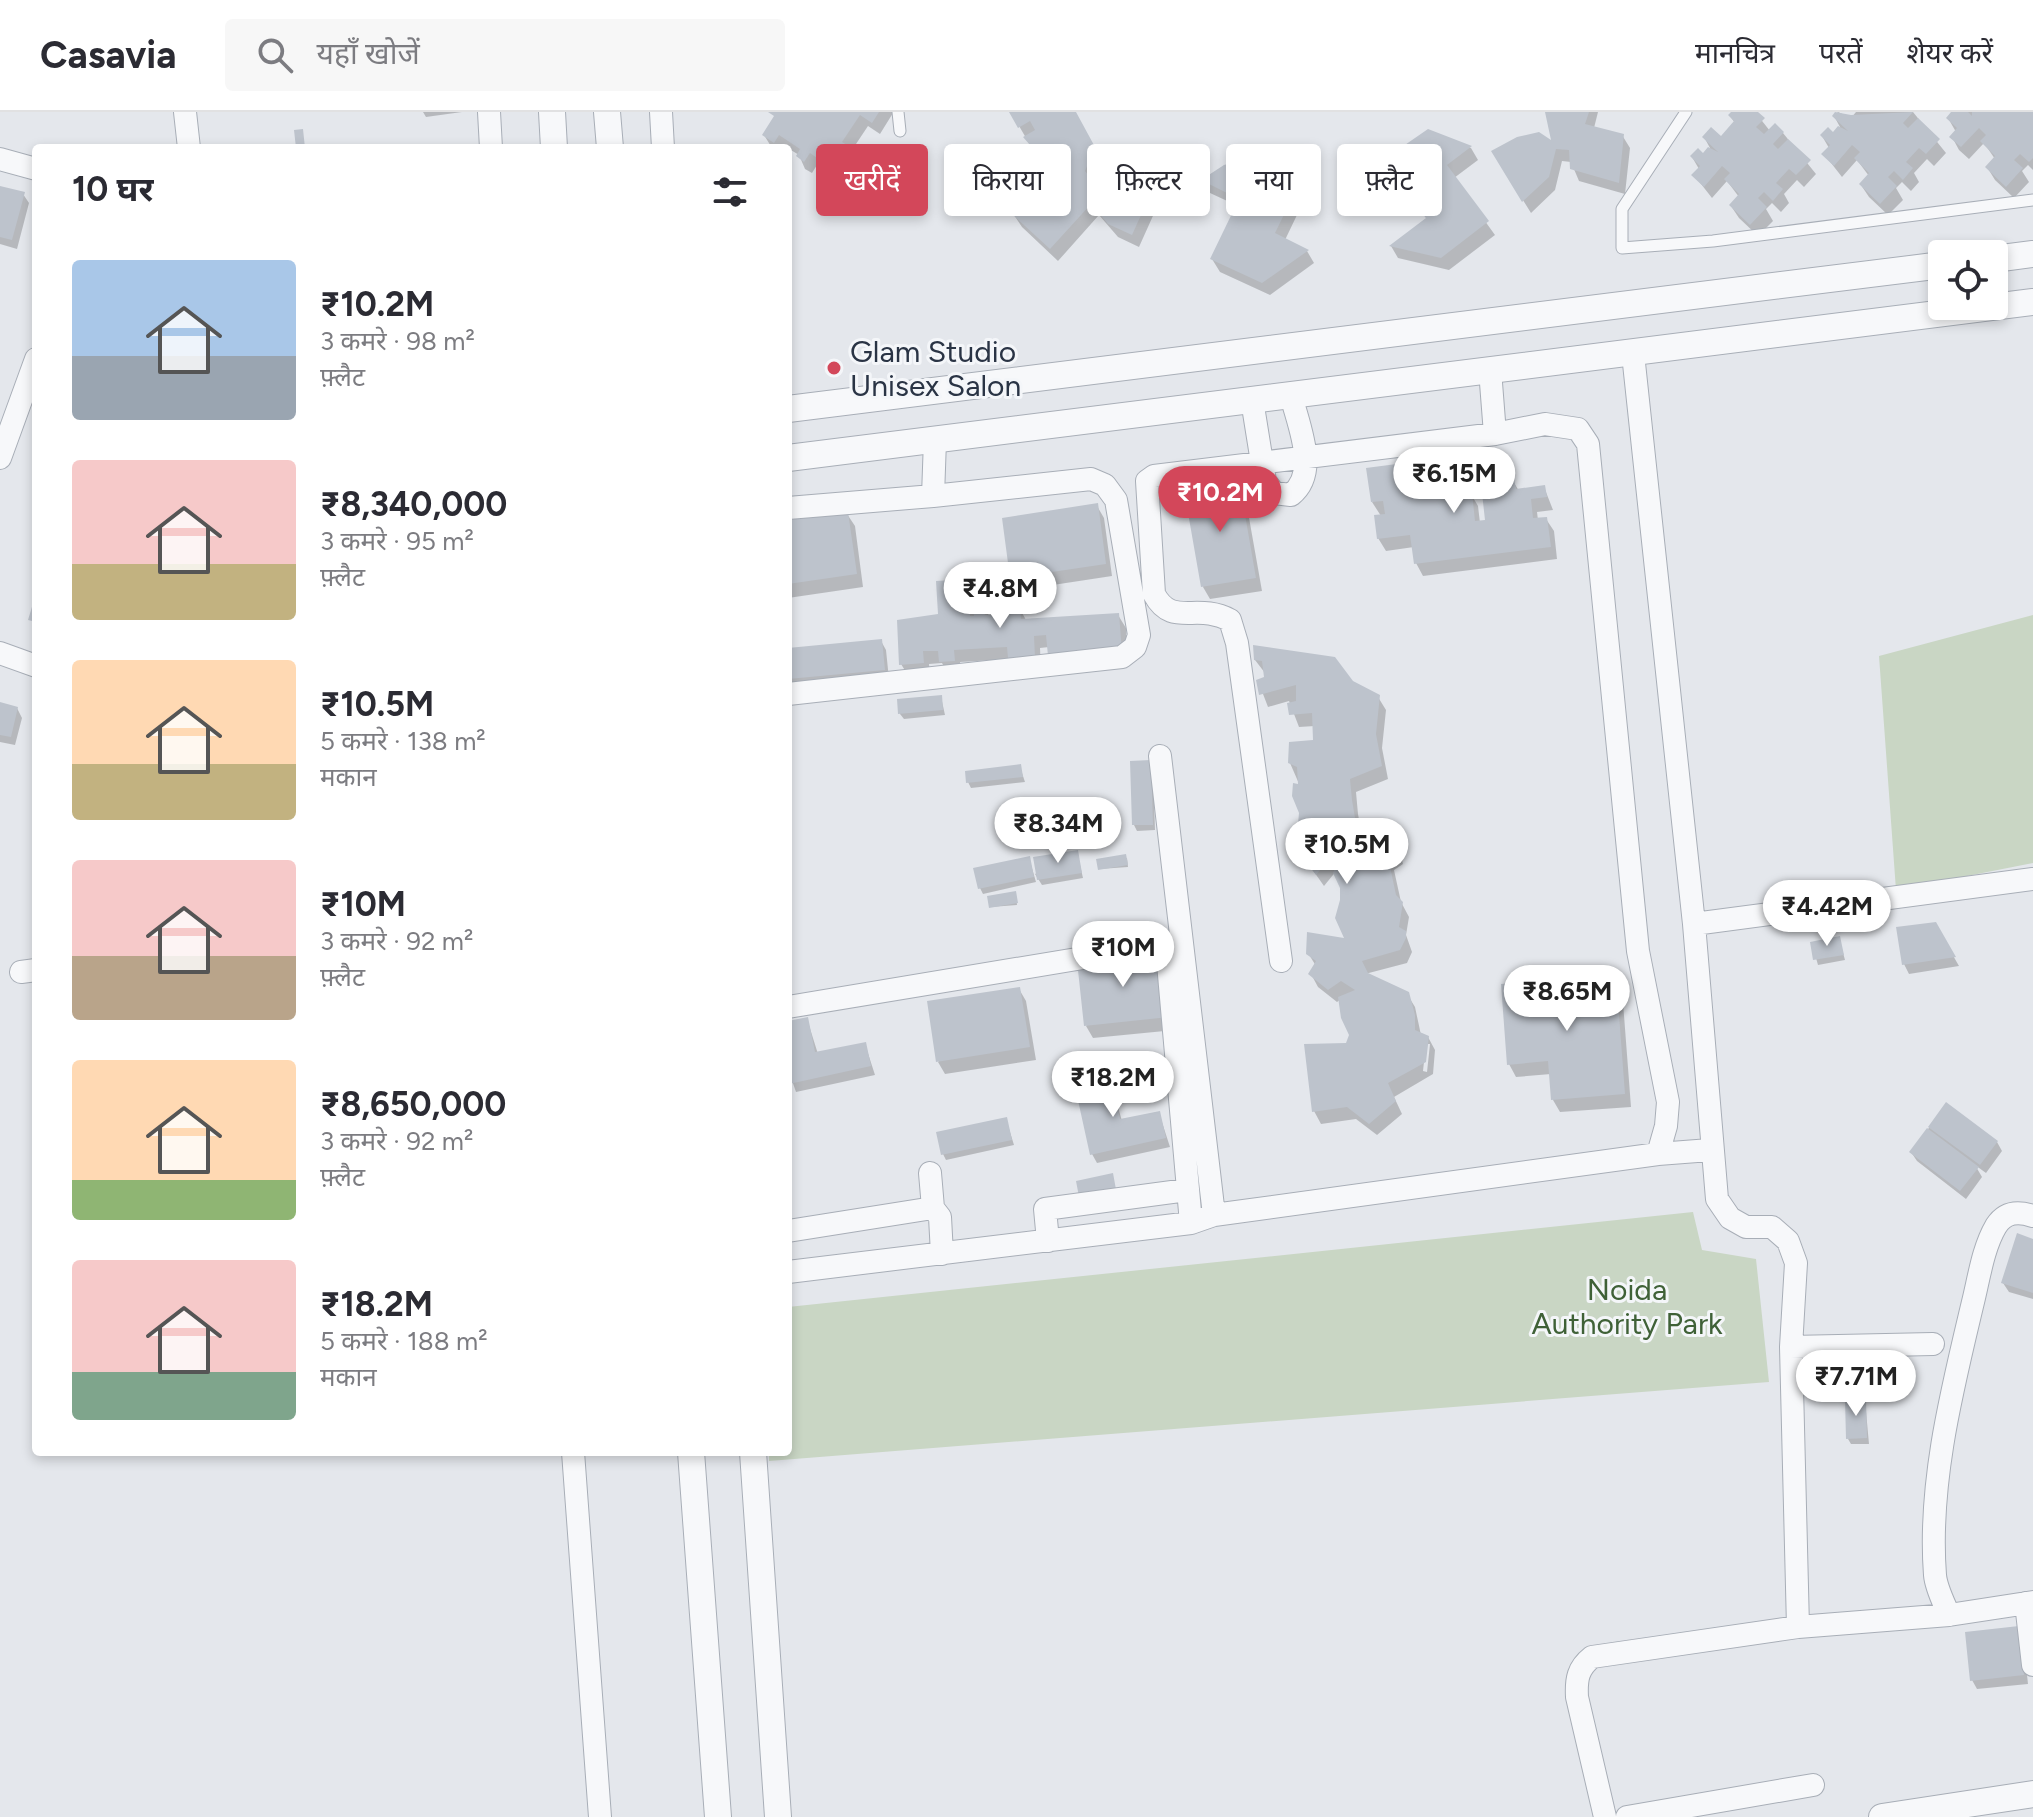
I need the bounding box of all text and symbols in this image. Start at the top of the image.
search box [225,19,785,91]
text: Casavia [40,32,177,78]
icon: search [253,33,297,77]
text: यहाँ खोजें [317,35,420,72]
text: मानचित्र [1695,36,1775,70]
text: परतें [1819,36,1862,70]
text: शेयर करें [1906,36,1993,70]
chip: खरीदें [816,144,928,216]
chip: किराया [944,144,1071,216]
chip: फ़िल्टर [1087,144,1210,216]
chip: नया [1226,144,1321,216]
chip: फ़्लैट [1337,144,1442,216]
text: 10 घर [72,169,154,210]
icon: filters [708,170,752,214]
map controls [1928,240,2008,320]
button: locate [1928,240,2008,320]
text: ₹10.2M [320,284,434,325]
icon: home [136,292,232,388]
text: 3 कमरे · 98 m² [320,325,475,357]
place label: Glam Studio Unisex Salon [850,333,1021,404]
marker: Glam Studio Unisex Salon [825,359,843,377]
text: फ़्लैट [320,361,365,393]
pin: ₹6.15M [1389,447,1519,515]
text: ₹6.15M [1411,457,1497,489]
pin: ₹10.2M [1155,466,1285,534]
text: ₹10.2M [1176,476,1264,508]
text: ₹8,340,000 [320,484,507,525]
icon: home [136,492,232,588]
text: 3 कमरे · 95 m² [320,525,474,557]
text: फ़्लैट [320,561,365,593]
pin: ₹4.8M [944,562,1056,630]
text: ₹4.8M [962,572,1038,604]
text: ₹10.5M [320,684,434,725]
icon: home [136,692,232,788]
text: 5 कमरे · 138 m² [320,725,486,757]
text: मकान [320,761,377,793]
pin: ₹8.34M [993,797,1123,865]
text: ₹8.34M [1012,807,1104,839]
pin: ₹10.5M [1282,818,1412,886]
text: ₹10.5M [1303,828,1391,860]
pin: ₹4.42M [1762,880,1892,948]
text: ₹10M [320,884,406,925]
text: ₹4.42M [1781,890,1873,922]
icon: home [136,892,232,988]
pin: ₹10M [1076,921,1170,989]
text: 3 कमरे · 92 m² [320,925,473,957]
text: ₹10M [1090,931,1156,963]
text: फ़्लैट [320,961,365,993]
pin: ₹8.65M [1502,965,1632,1033]
text: ₹8.65M [1522,975,1612,1007]
pin: ₹18.2M [1048,1051,1178,1119]
text: ₹18.2M [1070,1061,1156,1093]
text: ₹8,650,000 [320,1084,506,1125]
icon: home [136,1092,232,1188]
text: 3 कमरे · 92 m² [320,1125,473,1157]
text: फ़्लैट [320,1161,365,1193]
park label: Noida Authority Park [1531,1271,1723,1342]
text: ₹18.2M [320,1284,433,1325]
icon: home [136,1292,232,1388]
text: 5 कमरे · 188 m² [320,1325,488,1357]
pin: ₹7.71M [1791,1350,1921,1418]
text: ₹7.71M [1814,1360,1898,1392]
text: मकान [320,1361,377,1393]

